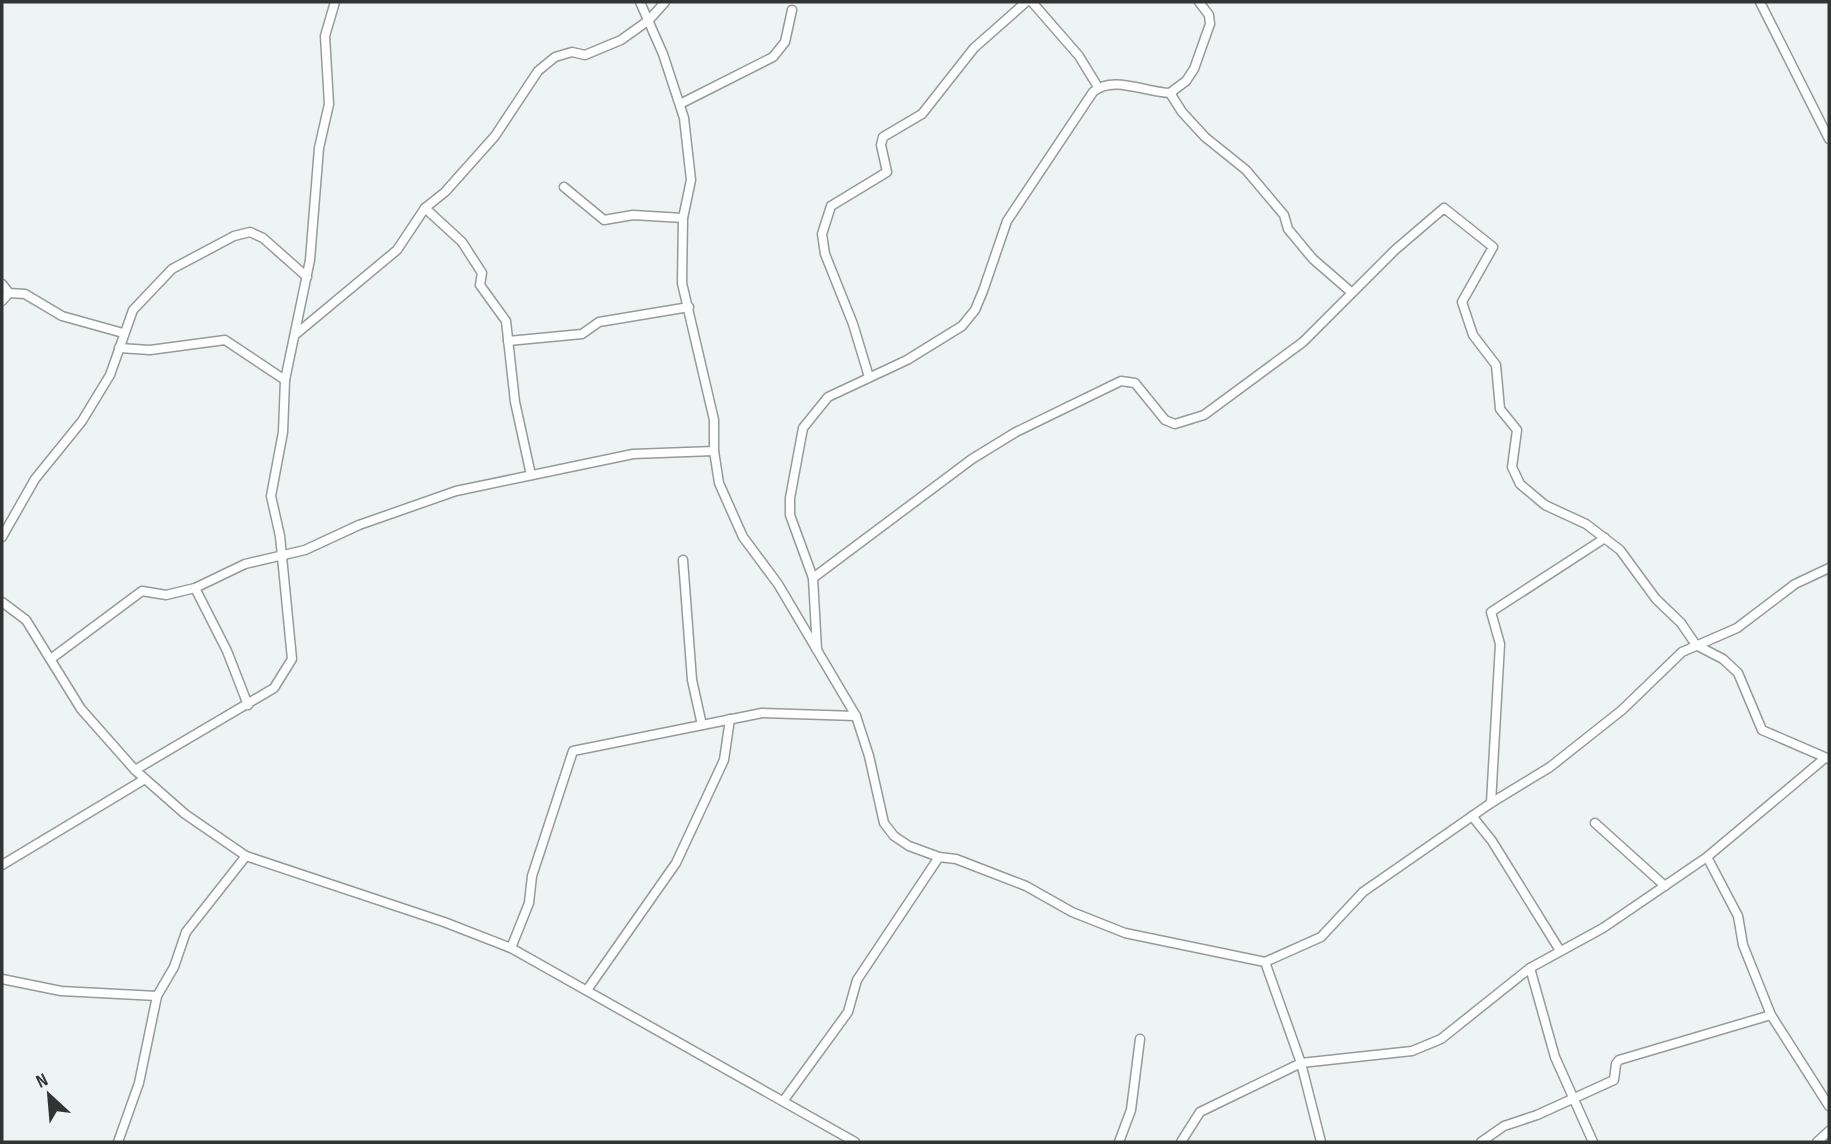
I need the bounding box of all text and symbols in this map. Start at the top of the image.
north arrow [14,1060,84,1130]
text: N [33,1069,52,1094]

